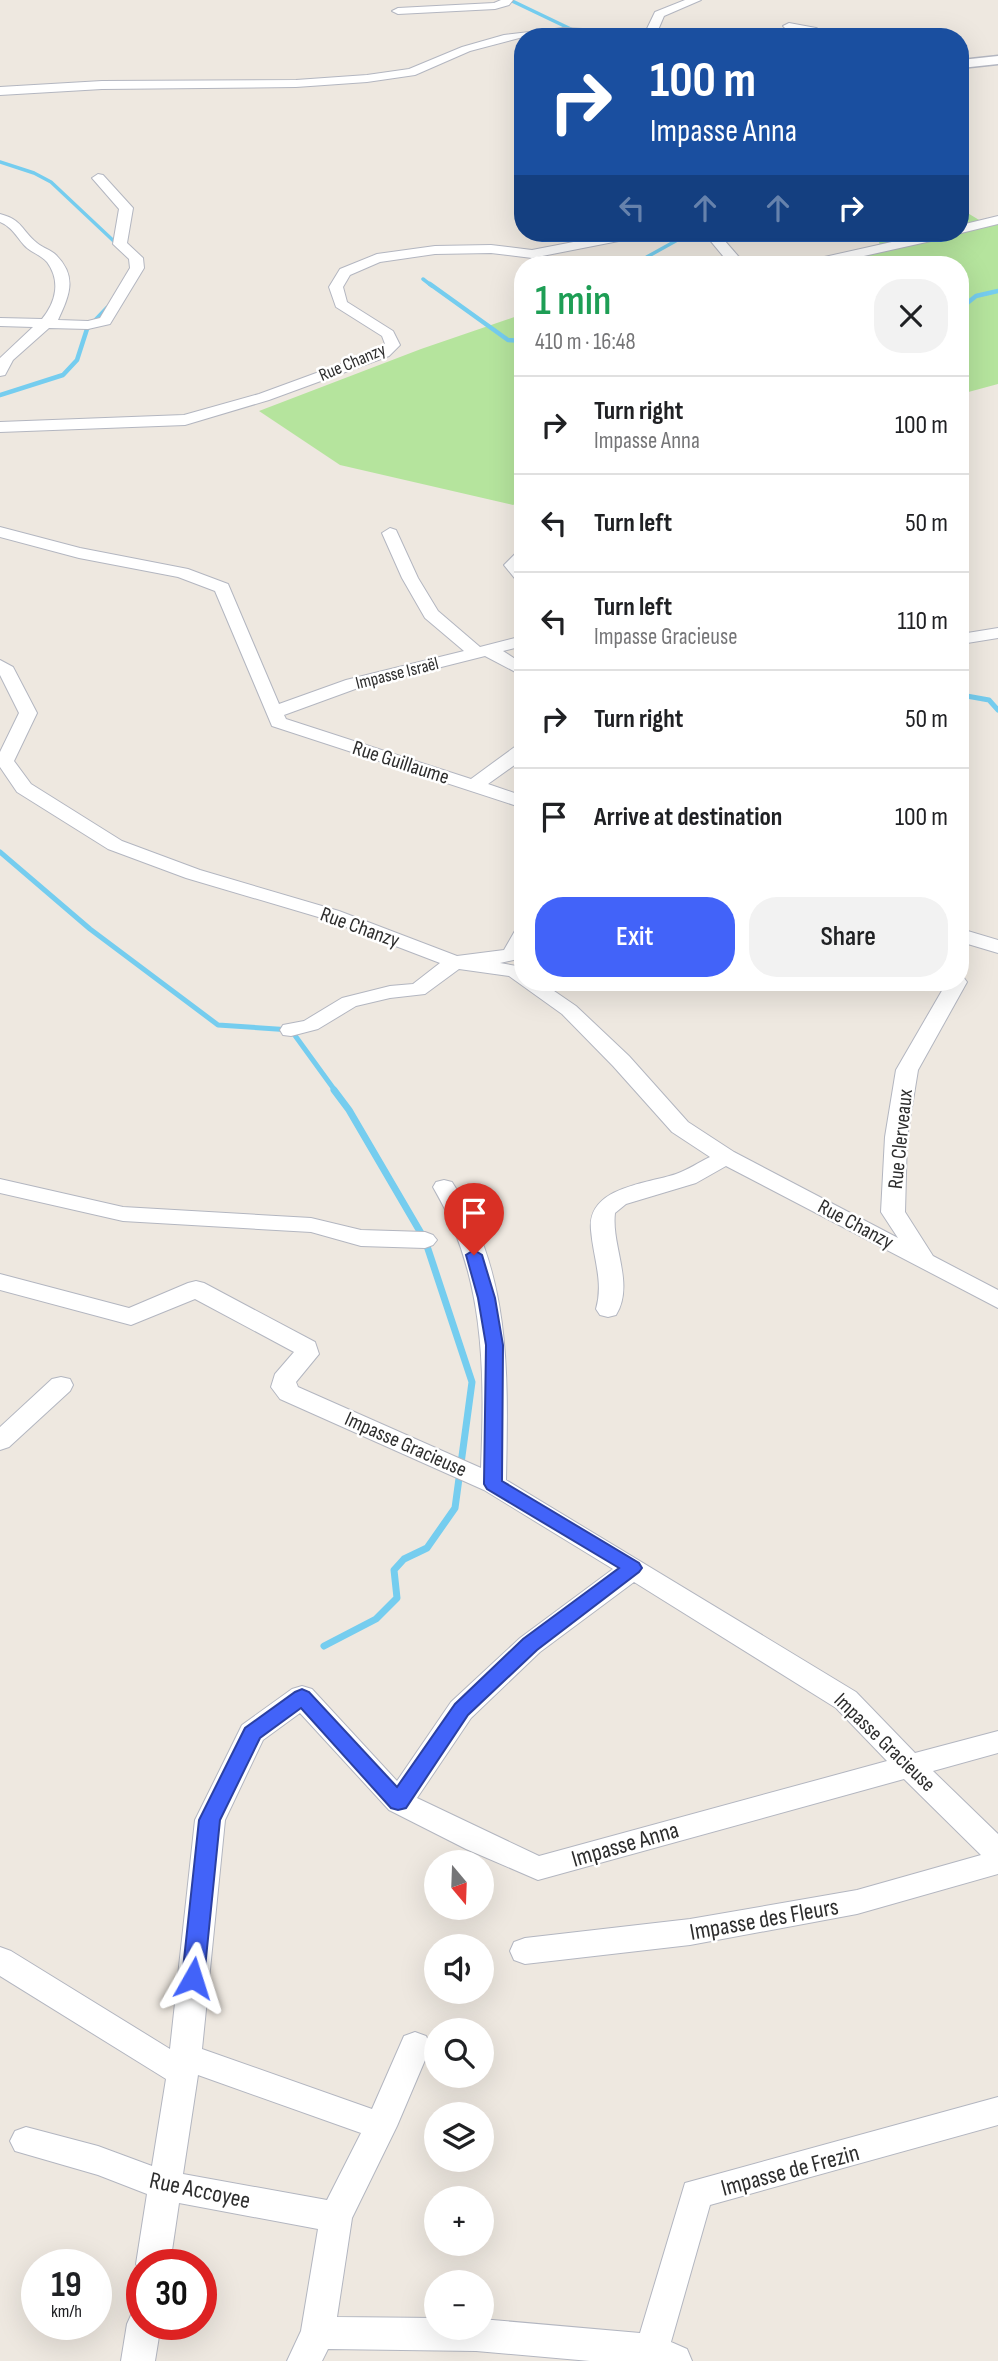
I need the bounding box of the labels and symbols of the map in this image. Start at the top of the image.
street label: Rue Chanzy [316,339,389,386]
street label: Impasse Israël [353,653,441,694]
street label: Rue Guillaume [349,735,452,790]
street label: Rue Chanzy [317,902,403,953]
street label: Rue Clerveaux [883,1088,918,1190]
pin [444,1183,504,1255]
street label: Rue Chanzy [814,1194,898,1255]
street label: Impasse Gracieuse [341,1406,471,1483]
street label: Impasse Gracieuse [829,1688,940,1797]
street label: Impasse Anna [568,1815,682,1874]
north arrow [424,1850,494,1920]
street label: Impasse des Fleurs [688,1892,841,1947]
position arrow [156,1941,230,2015]
street label: Impasse de Frezin [718,2138,862,2203]
street label: Rue Accoyee [147,2166,253,2215]
speed limit sign: 30 [126,2249,217,2340]

